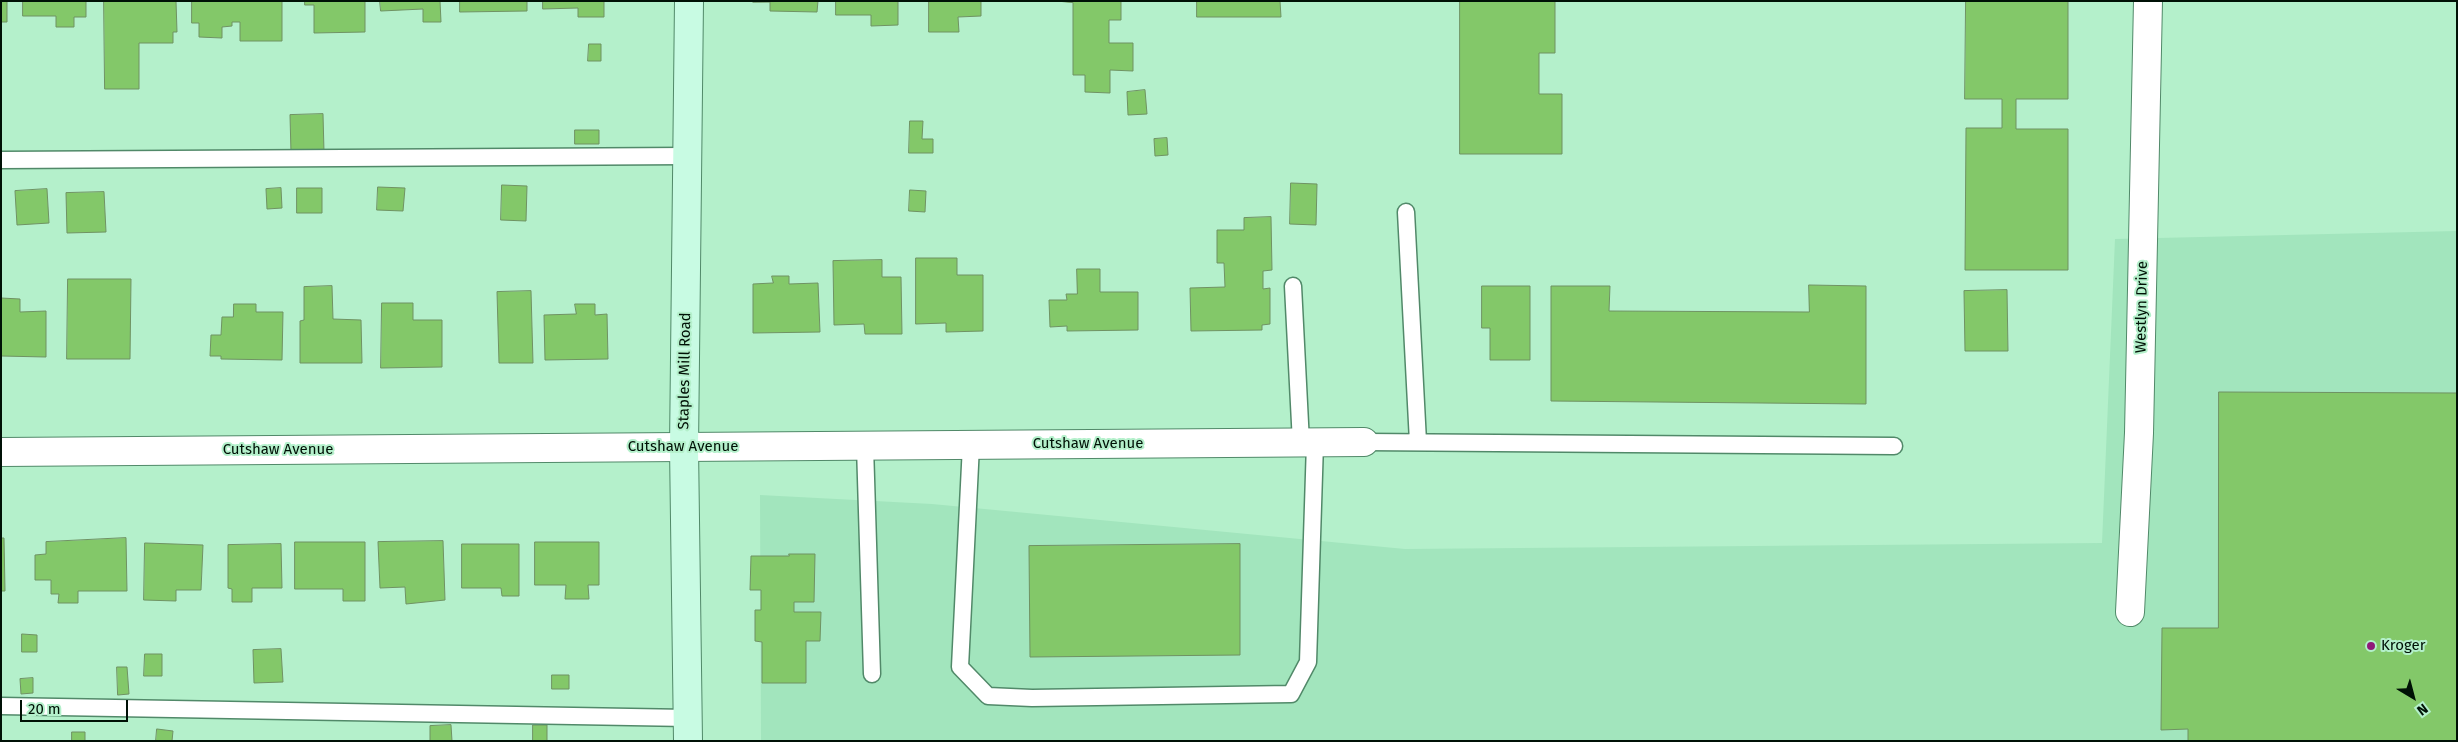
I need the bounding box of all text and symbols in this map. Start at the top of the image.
street label: Westlyn Drive [2132,261,2152,353]
street label: Staples Mill Road [675,312,695,430]
street label: Cutshaw Avenue [1033,435,1143,453]
street label: Cutshaw Avenue [628,438,738,456]
street label: Cutshaw Avenue [223,441,333,459]
place label: Kroger [2381,637,2425,655]
marker: Kroger [2365,640,2377,652]
north arrow [2388,672,2438,722]
scale bar [22,690,130,722]
text: 20 m [28,700,61,718]
text: N [2414,700,2431,719]

